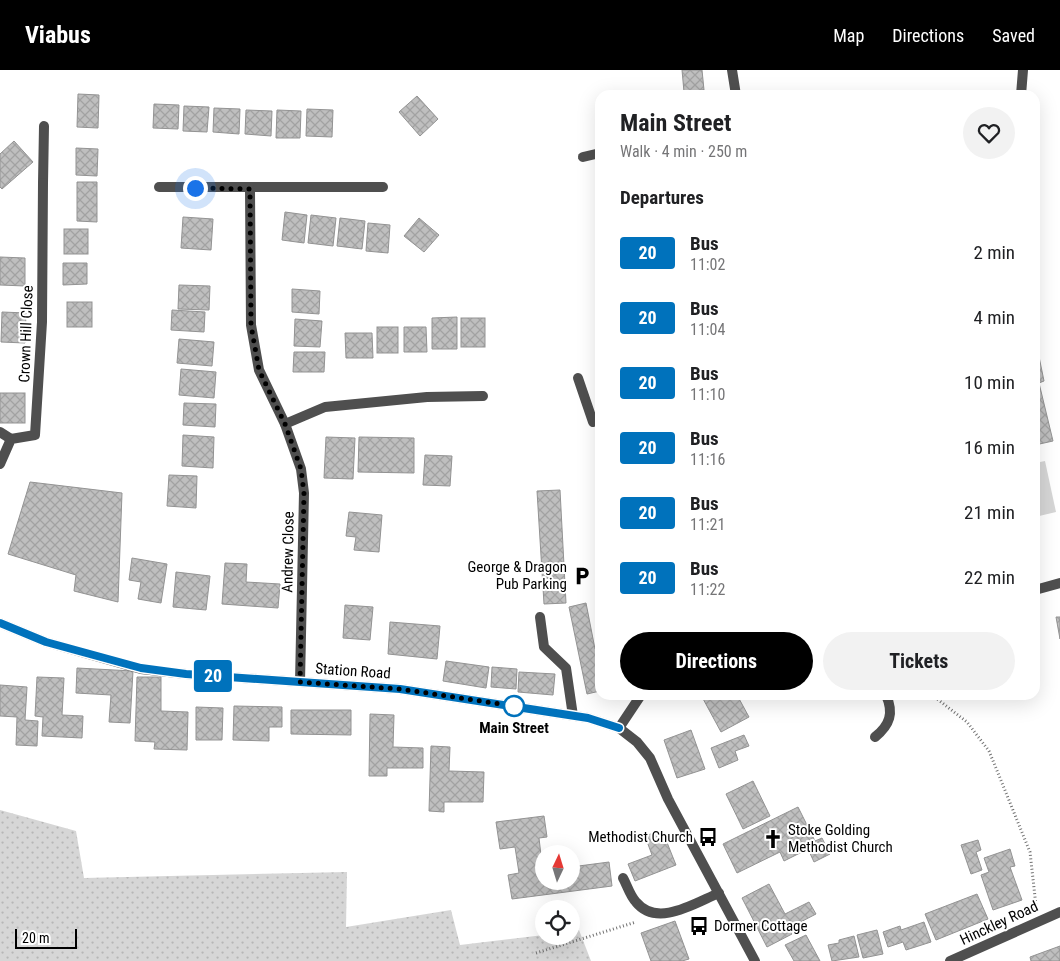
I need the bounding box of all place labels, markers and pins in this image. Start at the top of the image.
place label: George & Dragon Pub Parking [467,558,567,593]
parking icon: George & Dragon Pub Parking [571,565,593,587]
marker: Main Street [503,695,525,717]
place label: Main Street [479,719,549,737]
place label: Stoke Golding Methodist Church [788,821,893,856]
bus stop icon: Methodist Church [697,826,719,848]
place label: Methodist Church [588,828,693,846]
church icon: Stoke Golding Methodist Church [762,828,784,850]
bus stop icon: Dormer Cottage [688,915,710,937]
place label: Dormer Cottage [714,917,808,935]

